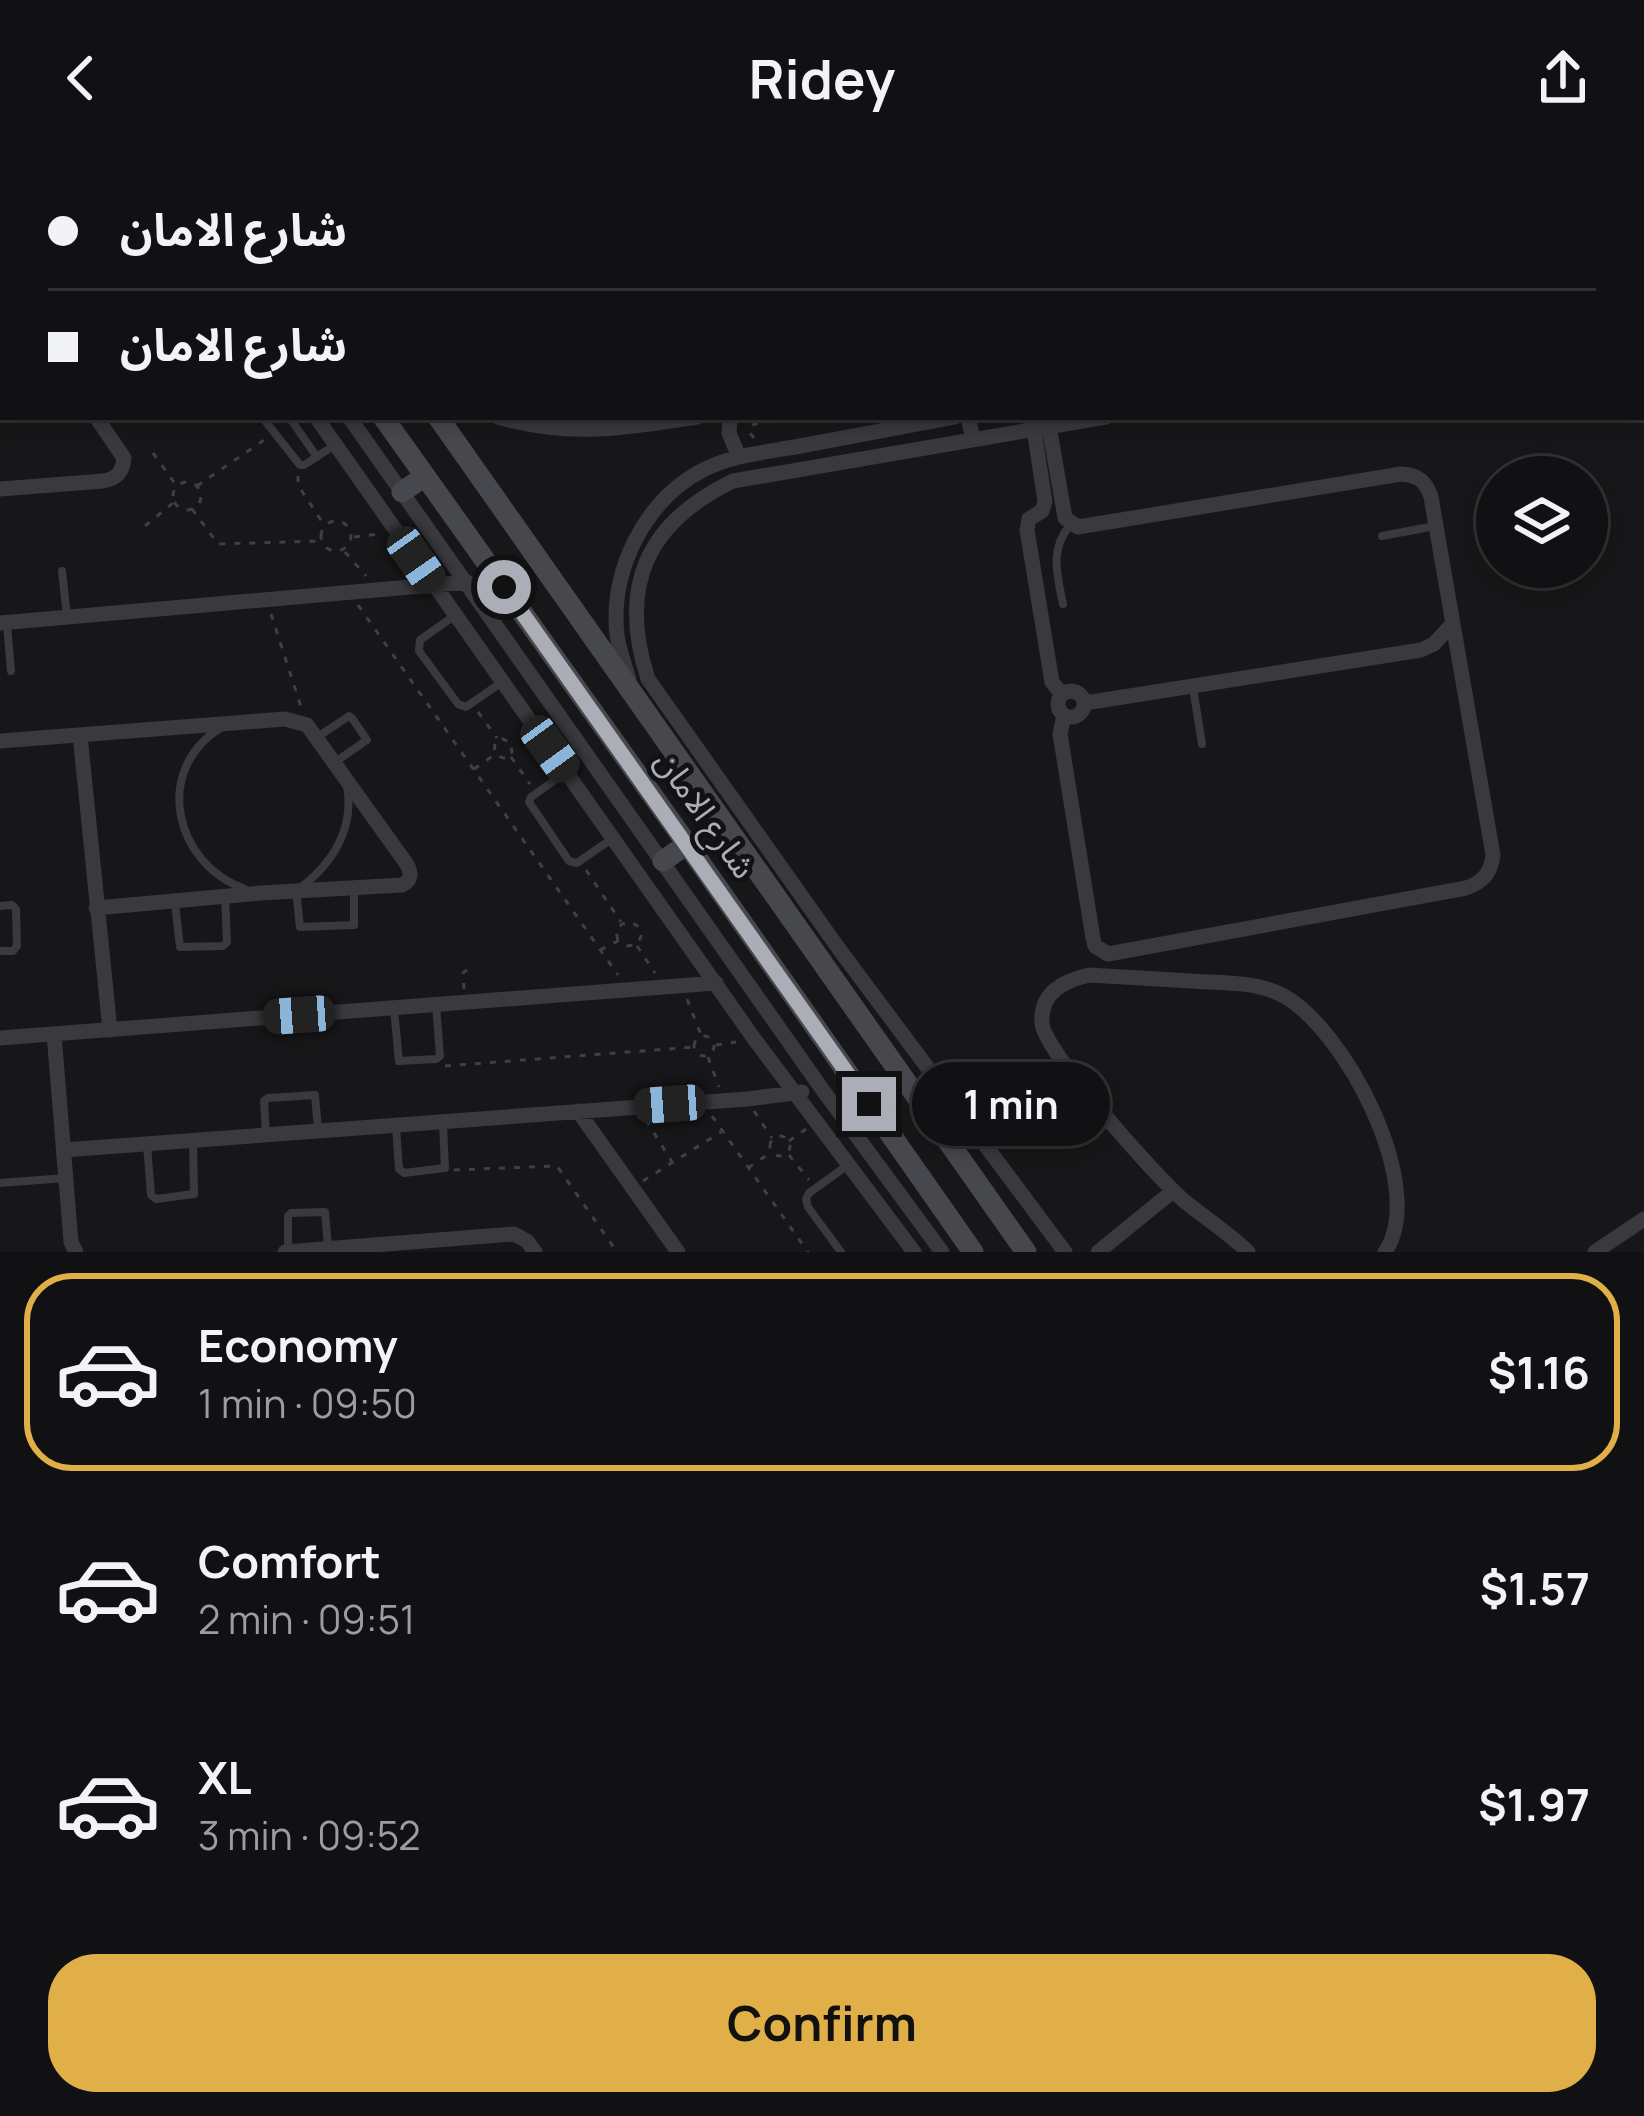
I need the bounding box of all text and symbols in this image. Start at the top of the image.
text: Ridey [749,41,895,115]
icon: back [48,45,114,111]
icon: share [1530,45,1596,111]
text: شارع الامان [120,198,347,260]
text: شارع الامان [120,313,347,375]
map controls [1476,456,1608,588]
button: layers [1476,456,1608,588]
car [381,520,451,600]
route start [477,560,531,614]
car [514,709,586,789]
street label: شارع الامان [643,740,767,889]
car [262,995,336,1035]
callout: 1 min [911,1062,1109,1146]
route end [842,1077,896,1131]
text: 1 min [963,1077,1059,1131]
car [633,1084,707,1124]
text: Economy [198,1314,398,1376]
icon: car [54,1318,162,1426]
text: $1.16 [1488,1341,1590,1403]
text: 1 min · 09:50 [198,1376,417,1430]
text: Comfort [198,1530,381,1592]
icon: car [54,1534,162,1642]
text: $1.57 [1480,1557,1590,1619]
text: 2 min · 09:51 [198,1592,415,1646]
text: XL [198,1746,252,1808]
icon: car [54,1750,162,1858]
text: $1.97 [1478,1773,1590,1835]
text: 3 min · 09:52 [198,1808,420,1862]
button: Confirm [48,1954,1596,2092]

